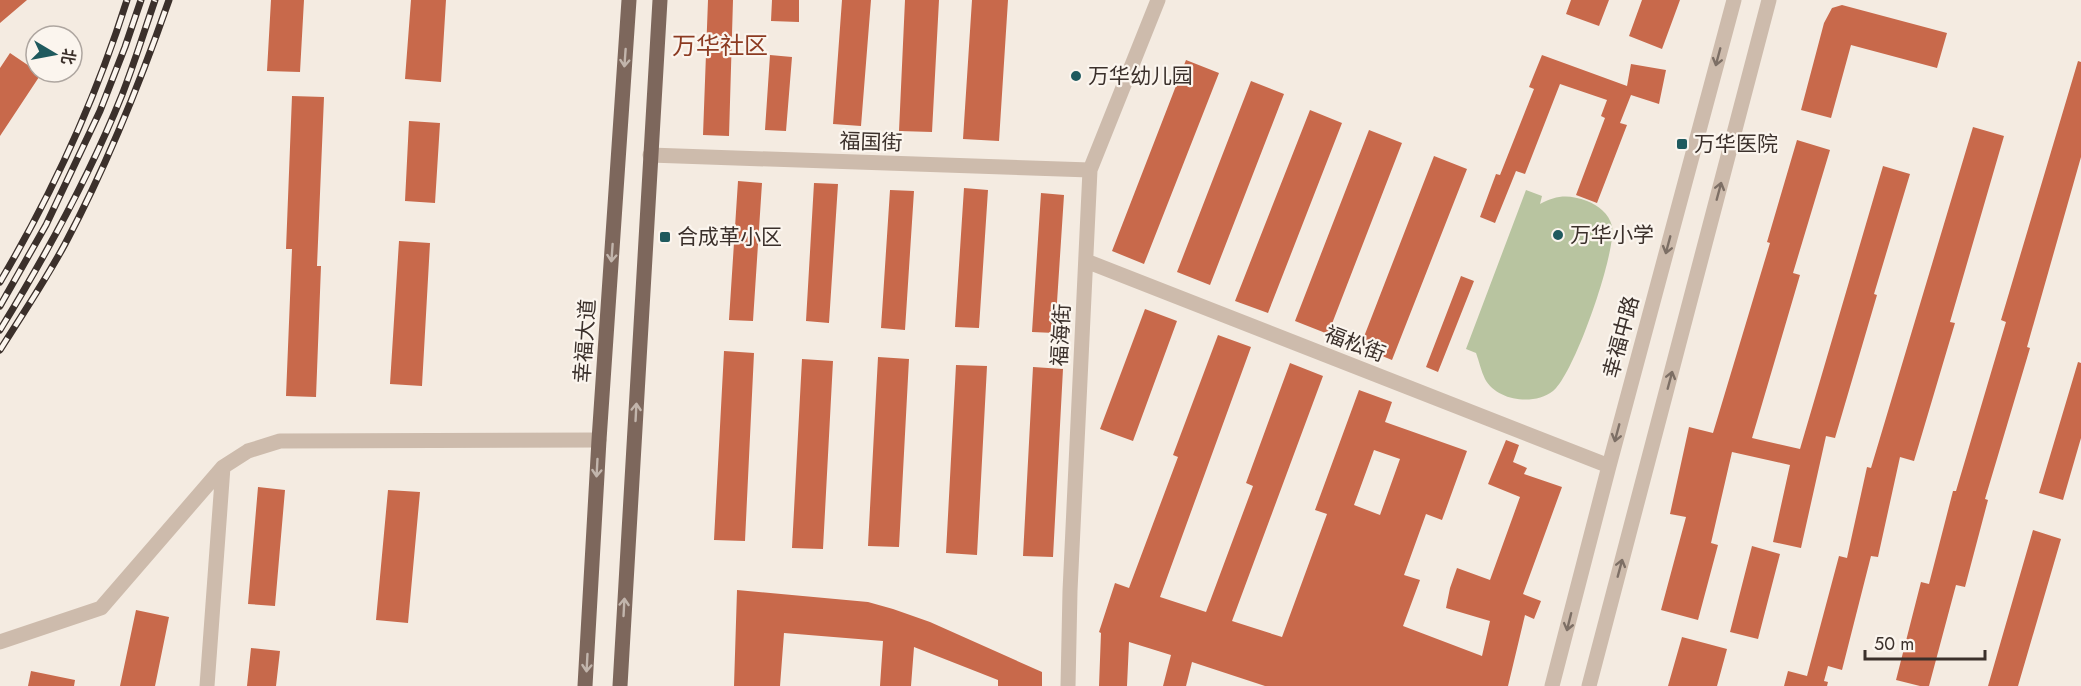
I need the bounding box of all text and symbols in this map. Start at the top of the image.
north arrow [24,24,84,84]
district label: 万华社区 [672,28,768,63]
text: 北 [56,47,81,66]
one-way arrow [1712,47,1724,66]
one-way arrow [619,48,630,68]
place label: 万华幼儿园 [1088,61,1193,91]
marker: 万华幼儿园 [1069,69,1083,83]
street label: 福国街 [839,126,903,158]
place label: 万华医院 [1694,129,1778,159]
marker: 万华医院 [1675,137,1689,151]
one-way arrow [1714,182,1725,201]
place label: 万华小学 [1570,220,1654,250]
place label: 合成革小区 [677,222,782,252]
marker: 万华小学 [1551,228,1565,242]
marker: 合成革小区 [658,230,672,244]
one-way arrow [1662,235,1673,254]
one-way arrow [606,242,617,262]
street label: 幸福中路 [1596,293,1646,381]
street label: 幸福大道 [567,298,603,384]
street label: 福海街 [1044,303,1078,367]
street label: 福松街 [1320,319,1390,369]
one-way arrow [1664,371,1676,390]
one-way arrow [630,402,641,422]
one-way arrow [1611,423,1623,442]
one-way arrow [592,458,603,478]
one-way arrow [1615,559,1626,578]
one-way arrow [619,597,630,617]
one-way arrow [1562,612,1574,631]
scale bar [1865,623,1985,661]
text: 50 m [1874,631,1914,657]
one-way arrow [581,653,592,673]

